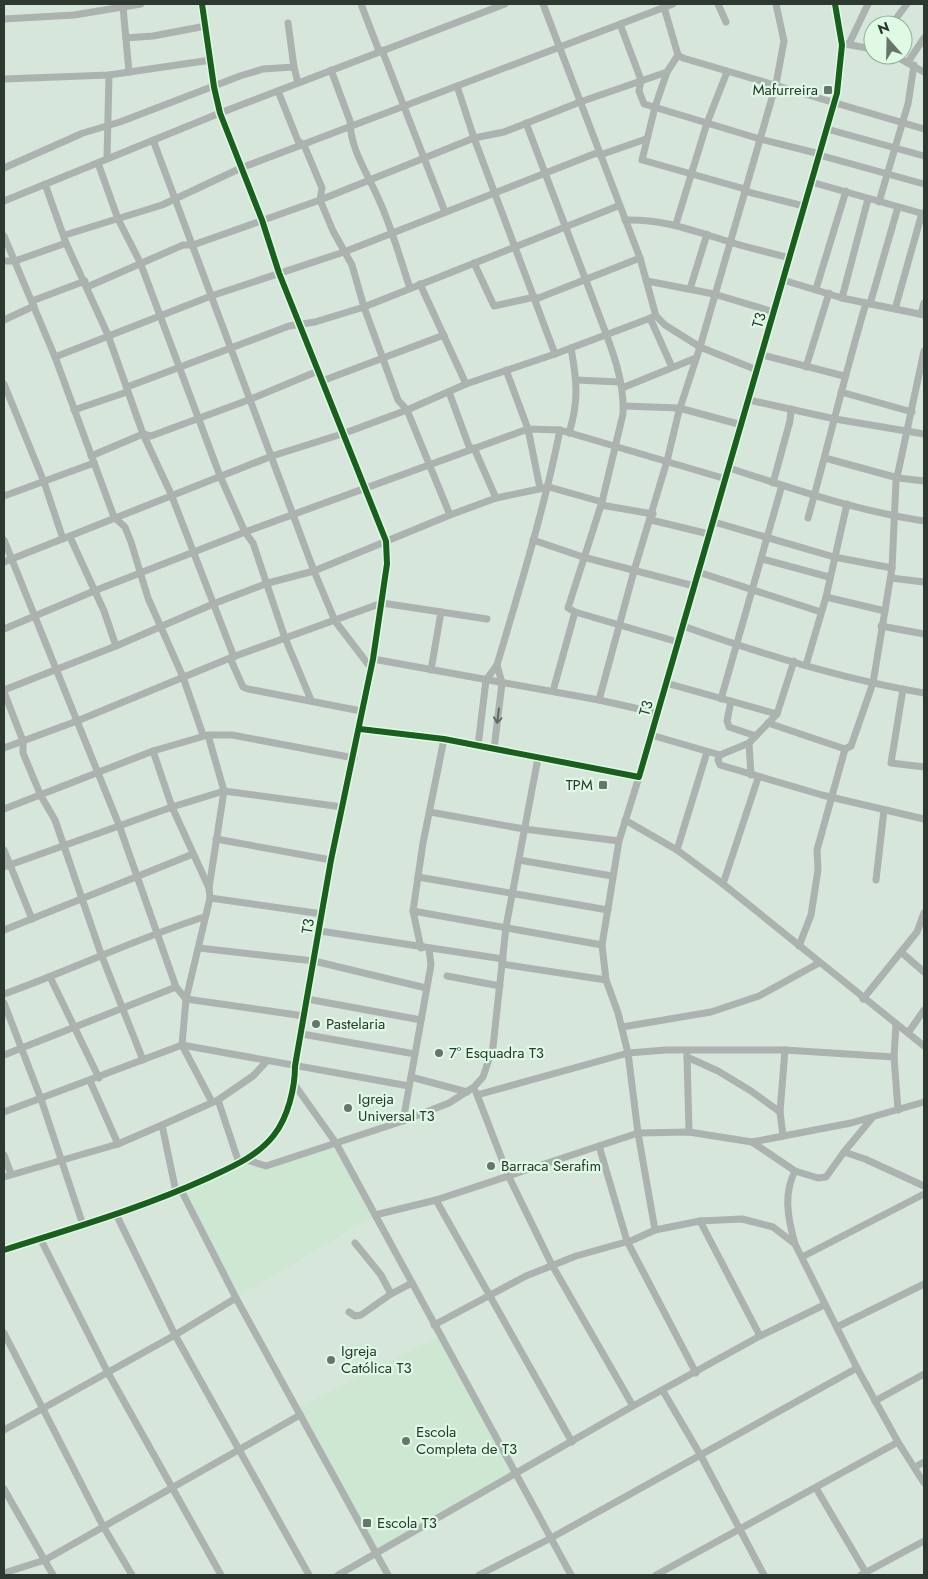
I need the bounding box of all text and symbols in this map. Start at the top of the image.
north arrow [863,15,913,65]
text: N [875,16,892,39]
place label: Mafurreira [752,79,818,101]
marker: Mafurreira [822,84,834,96]
street label: T3 [746,310,772,330]
street label: T3 [633,698,659,718]
one-way arrow [493,708,503,724]
place label: TPM [566,774,593,796]
marker: TPM [597,779,609,791]
street label: T3 [296,917,320,935]
place label: Pastelaria [326,1013,385,1035]
marker: Pastelaria [310,1018,322,1030]
place label: 7° Esquadra T3 [449,1042,544,1064]
marker: 7° Esquadra T3 [433,1047,445,1059]
place label: Igreja Universal T3 [358,1088,435,1127]
marker: Igreja Universal T3 [342,1102,354,1114]
place label: Barraca Serafim [501,1155,601,1177]
marker: Barraca Serafim [485,1160,497,1172]
place label: Igreja Católica T3 [341,1340,412,1379]
marker: Igreja Católica T3 [325,1354,337,1366]
place label: Escola Completa de T3 [416,1421,517,1460]
marker: Escola Completa de T3 [400,1435,412,1447]
place label: Escola T3 [377,1512,437,1534]
marker: Escola T3 [361,1517,373,1529]

